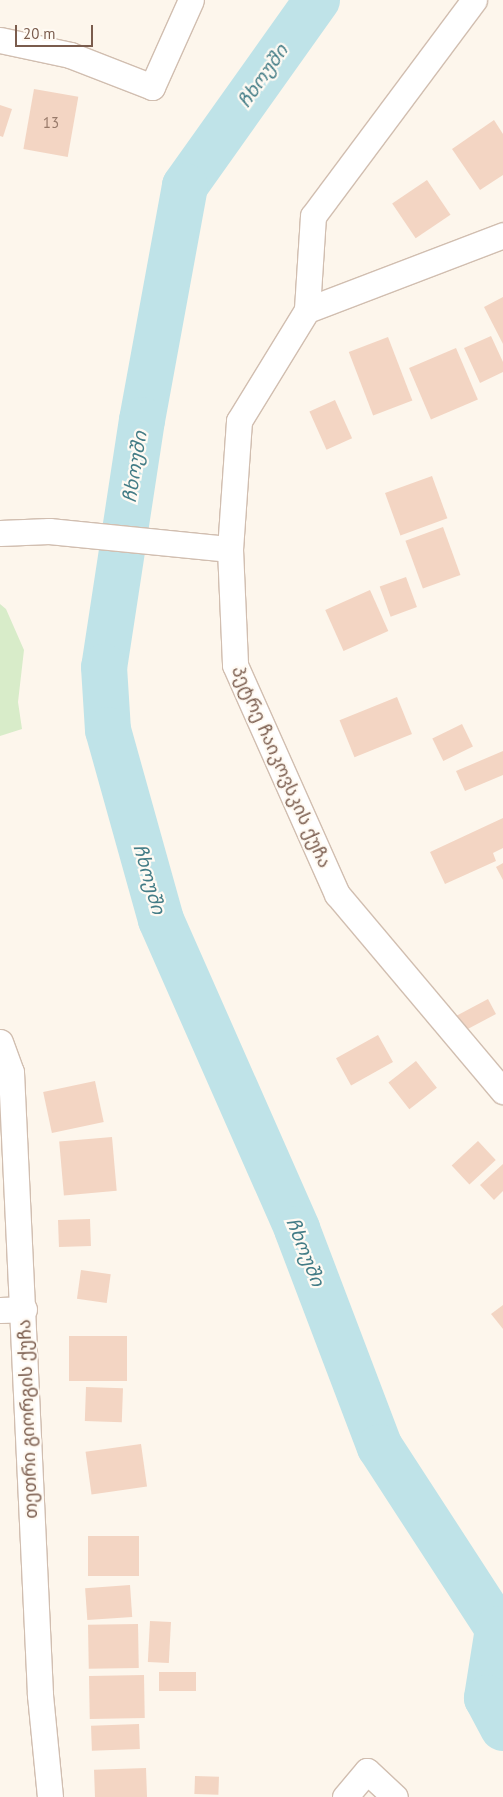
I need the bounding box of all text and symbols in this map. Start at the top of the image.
scale bar [18,15,95,47]
text: 20 m [23,24,56,43]
water label: ჩხოუში [233,40,293,112]
house number: 13 [43,114,59,132]
water label: ჩხოუში [118,430,152,504]
street label: პეტრე ჩაიკოვსკის ქუჩა [227,663,335,871]
water label: ჩხოუში [128,841,170,917]
water label: ჩხოუში [281,1214,329,1290]
street label: თეთრი გიორგის ქუჩა [14,1319,42,1519]

